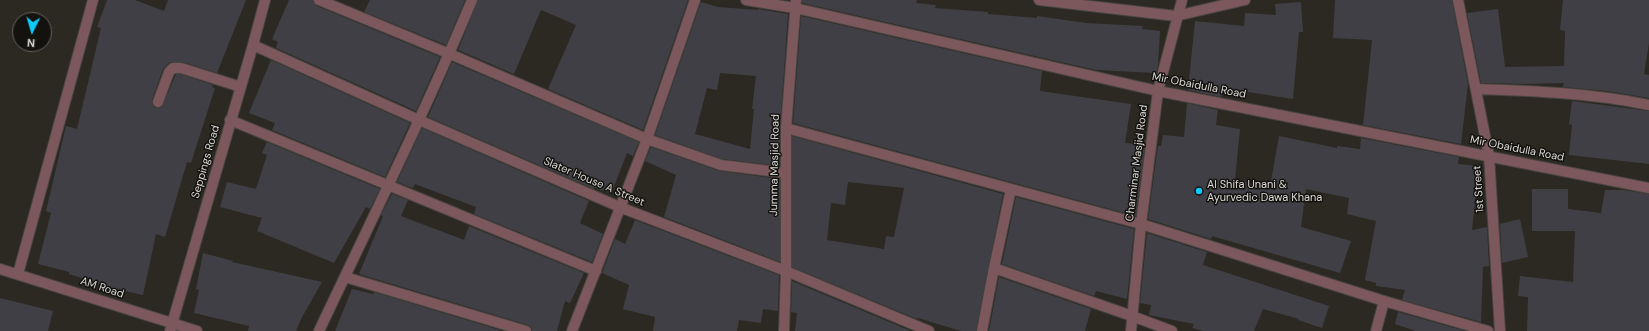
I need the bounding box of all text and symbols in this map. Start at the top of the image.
north arrow [12,12,52,52]
text: N [26,36,36,50]
street label: Mir Obaidulla Road [1151,70,1247,102]
street label: Charminar Masjid Road [1123,104,1151,222]
street label: Jumma Masjid Road [768,114,782,216]
street label: Seppings Road [189,124,223,200]
street label: Mir Obaidulla Road [1469,133,1565,165]
street label: Slater House A Street [541,155,647,209]
street label: 1st Street [1471,165,1487,213]
place label: Al Shifa Unani & Ayurvedic Dawa Khana [1207,178,1322,204]
marker: Al Shifa Unani & Ayurvedic Dawa Khana [1194,186,1204,196]
street label: AM Road [79,275,125,301]

